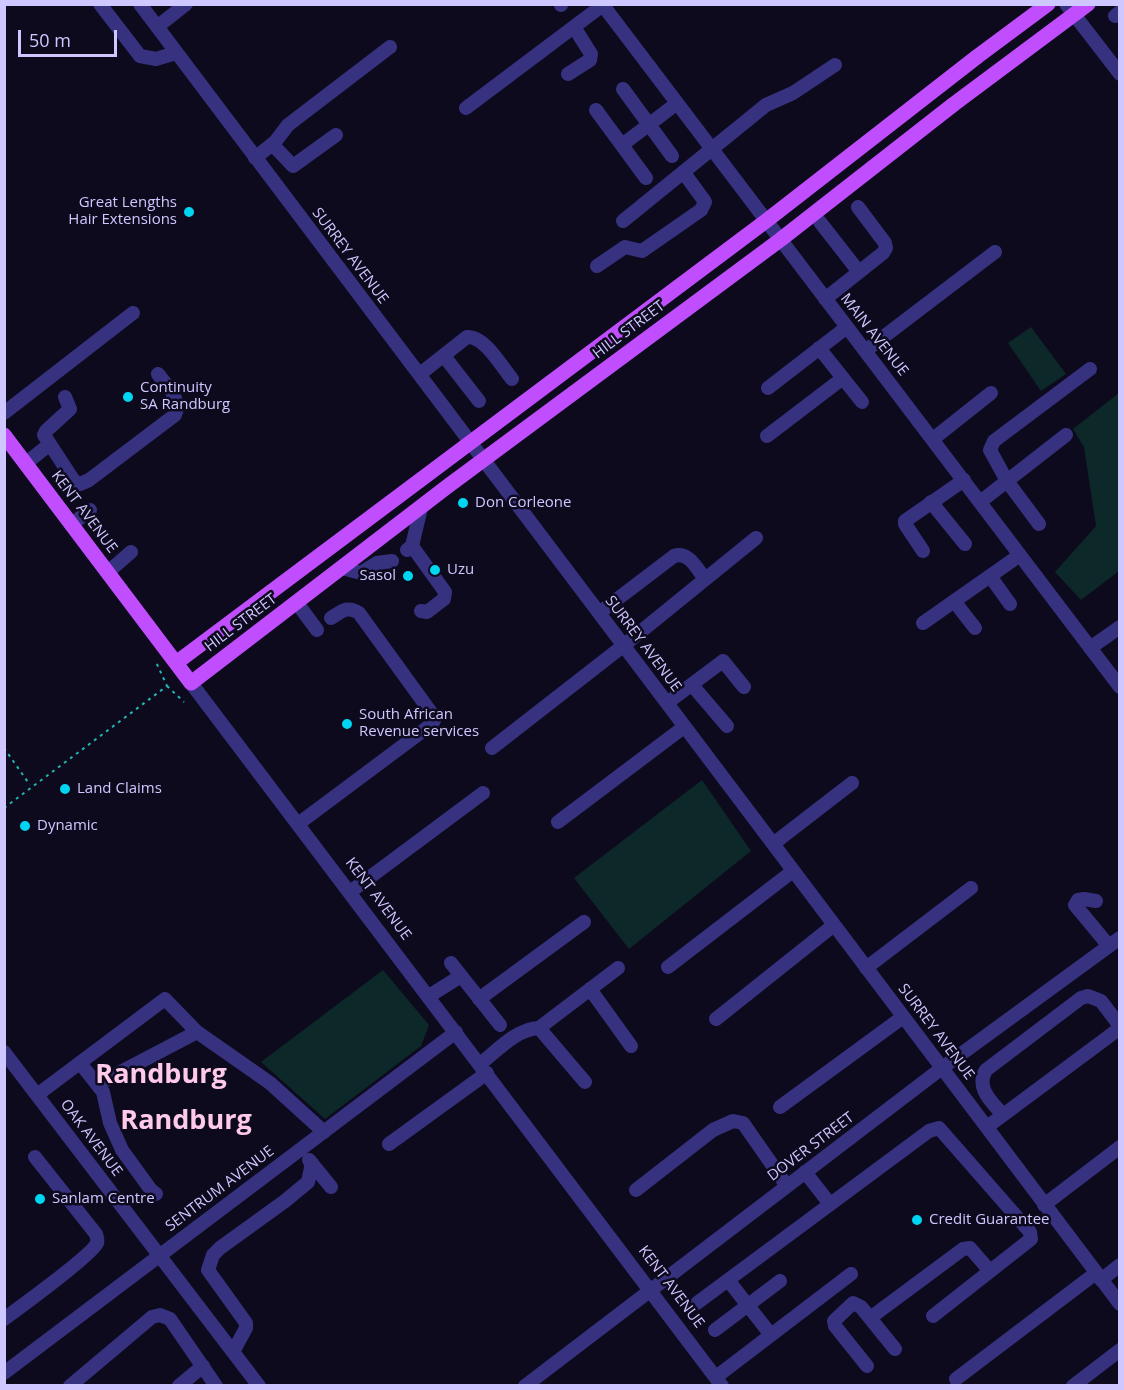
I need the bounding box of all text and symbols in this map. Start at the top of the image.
scale bar [21,18,120,56]
text: 50 m [29,28,71,52]
place label: Great Lengths Hair Extensions [68,194,177,229]
street label: SURREY AVENUE [308,204,392,308]
marker: Great Lengths Hair Extensions [182,205,196,219]
street label: MAIN AVENUE [836,290,912,380]
street label: HILL STREET [589,297,669,363]
place label: Continuity SA Randburg [140,379,230,414]
marker: Continuity SA Randburg [121,390,135,404]
street label: KENT AVENUE [47,467,121,557]
place label: Don Corleone [475,494,571,512]
marker: Don Corleone [456,496,470,510]
place label: Uzu [447,561,474,579]
marker: Uzu [428,563,442,577]
place label: Sasol [359,567,396,585]
marker: Sasol [401,569,415,583]
street label: HILL STREET [201,590,281,656]
street label: SURREY AVENUE [601,592,685,696]
place label: South African Revenue services [359,706,479,741]
marker: South African Revenue services [340,717,354,731]
place label: Land Claims [77,780,162,798]
marker: Land Claims [58,782,72,796]
place label: Dynamic [37,817,98,835]
marker: Dynamic [18,819,32,833]
street label: KENT AVENUE [341,854,415,944]
street label: SURREY AVENUE [894,980,978,1084]
district label: Randburg [95,1059,227,1091]
street label: OAK AVENUE [56,1096,126,1180]
district label: Randburg [120,1105,252,1137]
street label: DOVER STREET [764,1109,858,1185]
street label: SENTRUM AVENUE [162,1142,278,1236]
place label: Sanlam Centre [52,1190,155,1208]
marker: Sanlam Centre [33,1192,47,1206]
place label: Credit Guarantee [929,1211,1050,1229]
marker: Credit Guarantee [910,1213,924,1227]
street label: KENT AVENUE [634,1242,708,1332]

